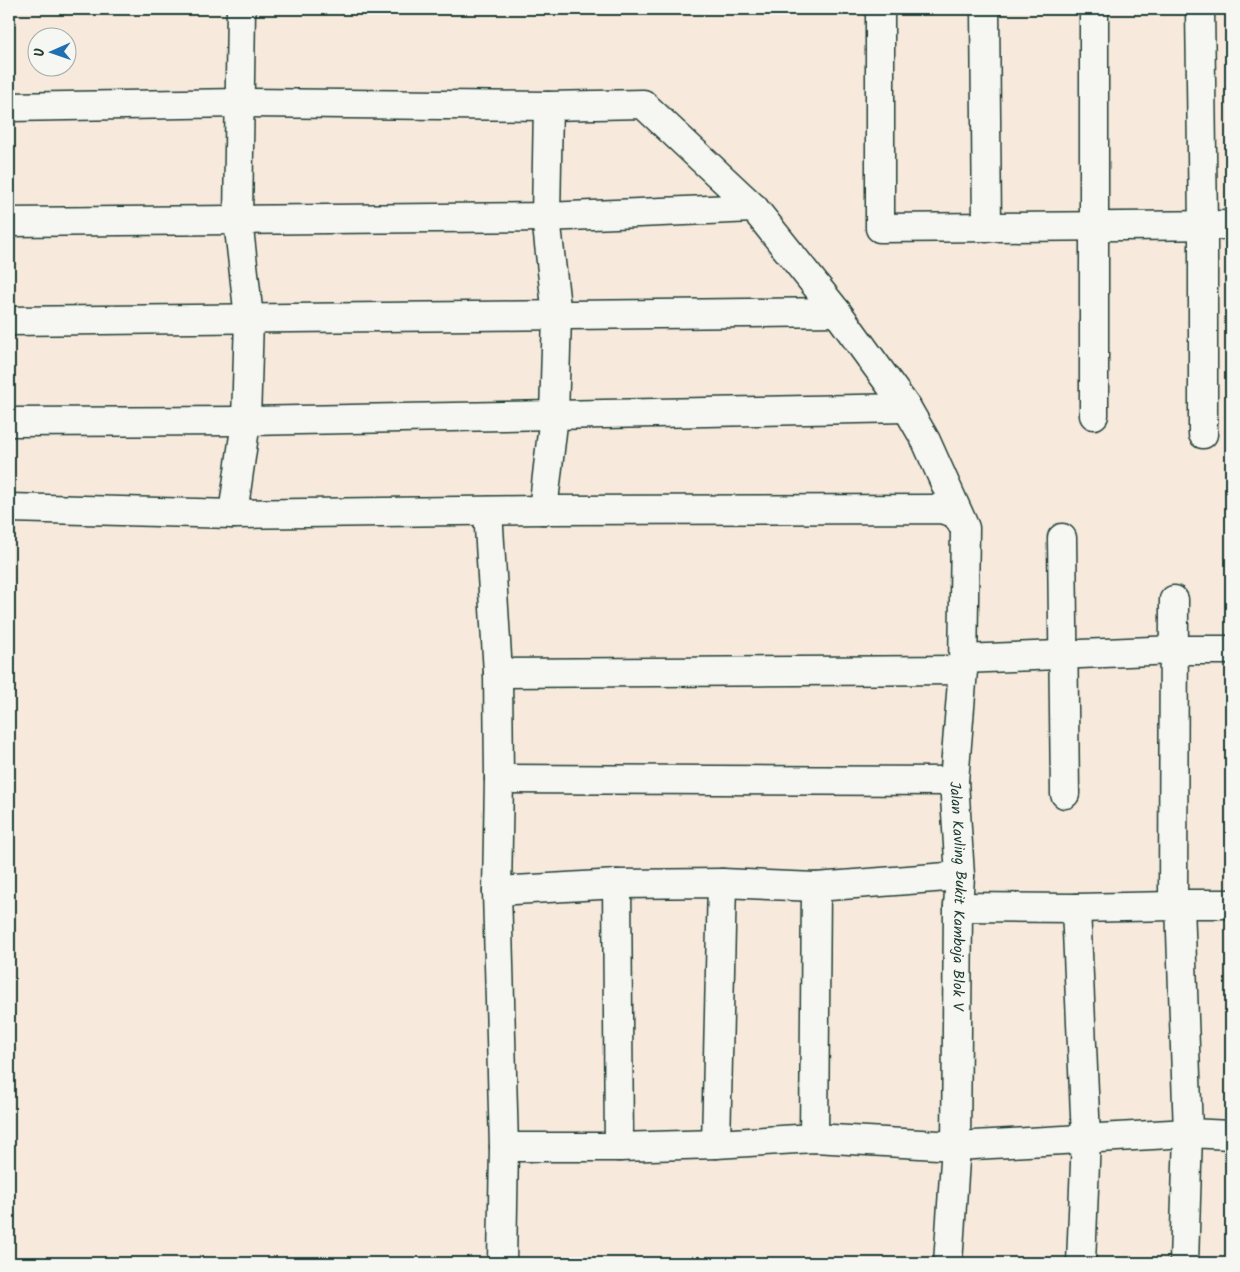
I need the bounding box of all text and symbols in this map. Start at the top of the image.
north arrow [28,28,78,78]
text: U [29,47,51,57]
street label: Jalan Kavling Bukit Kamboja Blok V [942,781,972,1012]

